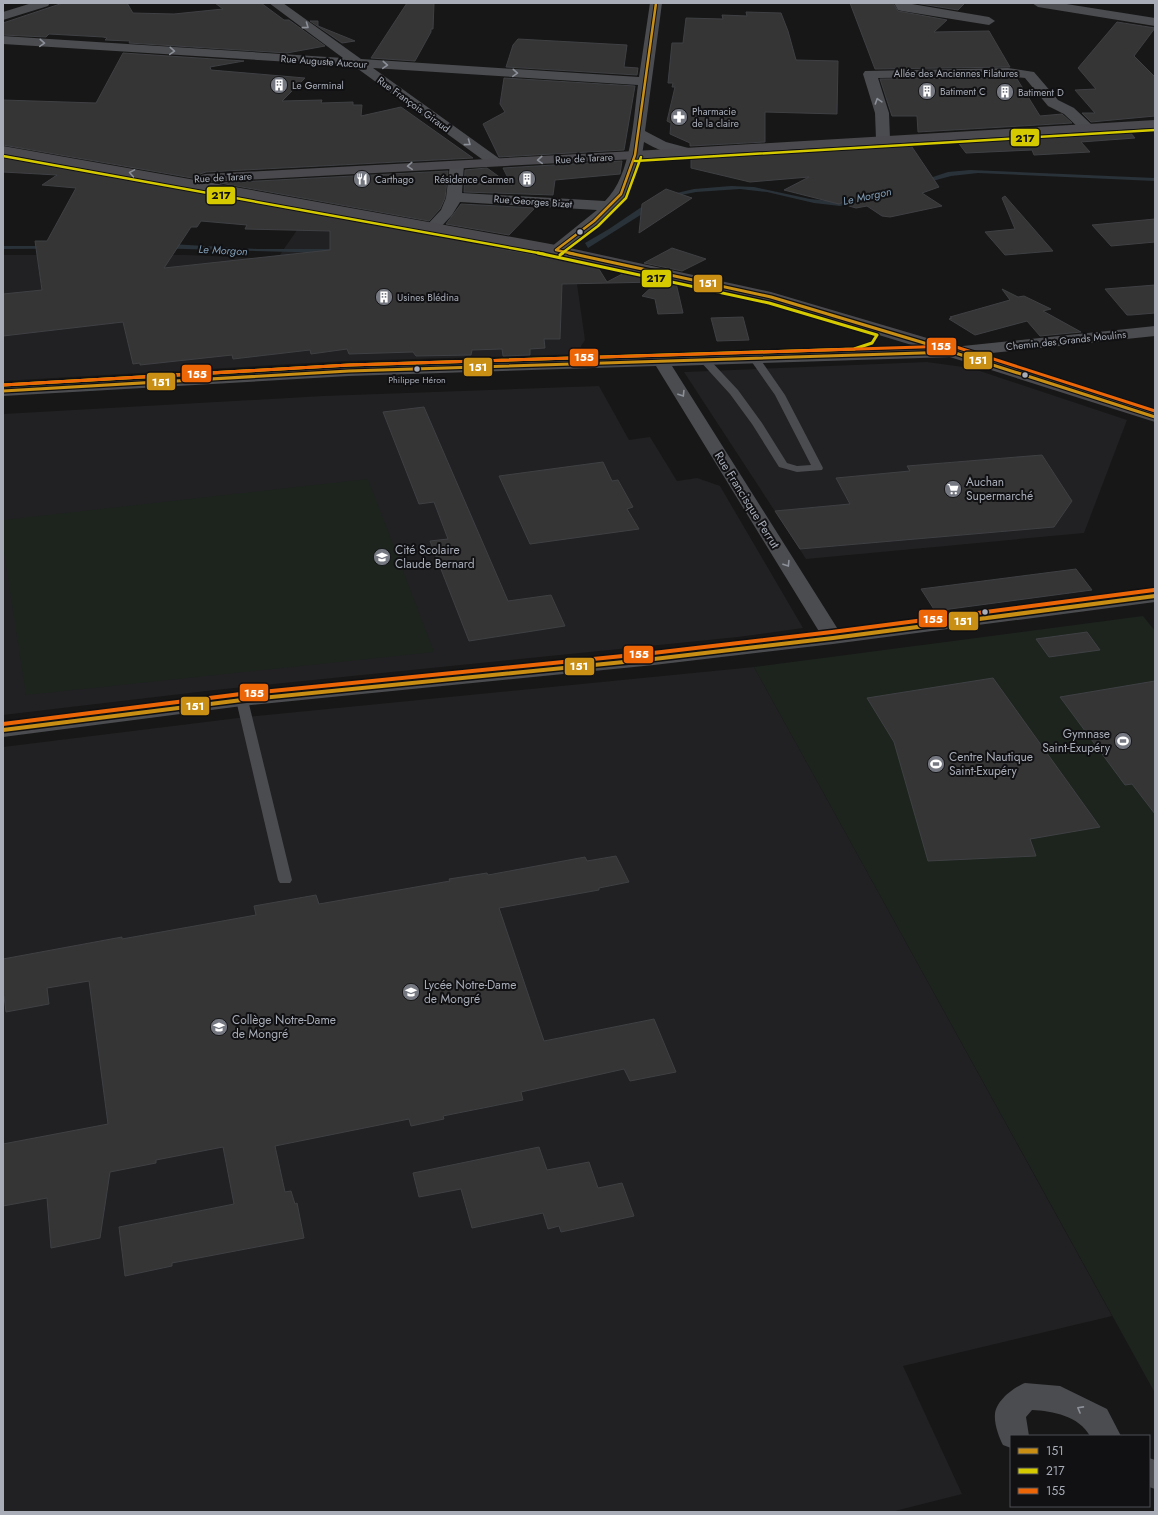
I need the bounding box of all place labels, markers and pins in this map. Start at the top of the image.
building icon: Le Germinal [269,75,289,95]
place label: Le Germinal [292,78,344,93]
building icon: Batiment C [917,81,937,101]
building icon: Batiment D [995,82,1015,102]
place label: Batiment C [940,84,986,99]
place label: Batiment D [1018,85,1064,100]
place label: Pharmacie de la claire [692,104,739,131]
pharmacy icon: Pharmacie de la claire [669,107,689,127]
restaurant icon: Carthago [352,169,372,189]
building icon: Résidence Carmen [517,169,537,189]
place label: Carthago [375,172,414,187]
place label: Résidence Carmen [434,172,514,187]
unlabelled marker [575,227,585,237]
building icon: Usines Blédina [374,287,394,307]
place label: Usines Blédina [397,290,459,305]
marker: Philippe Héron [412,364,422,374]
unlabelled marker [1020,370,1030,380]
place label: Philippe Héron [388,373,446,386]
place label: Auchan Supermarché [966,473,1033,505]
supermarket icon: Auchan Supermarché [943,479,963,499]
place label: Cité Scolaire Claude Bernard [395,541,475,573]
school or university icon: Cité Scolaire Claude Bernard [372,547,392,567]
unlabelled marker [980,607,990,617]
place label: Gymnase Saint-Exupéry [1042,725,1111,757]
sports icon: Gymnase Saint-Exupéry [1113,731,1133,751]
place label: Centre Nautique Saint-Exupéry [949,748,1033,780]
sports icon: Centre Nautique Saint-Exupéry [926,754,946,774]
place label: Lycée Notre-Dame de Mongré [424,976,516,1008]
school or university icon: Lycée Notre-Dame de Mongré [401,982,421,1002]
place label: Collège Notre-Dame de Mongré [232,1011,336,1043]
school or university icon: Collège Notre-Dame de Mongré [209,1017,229,1037]

